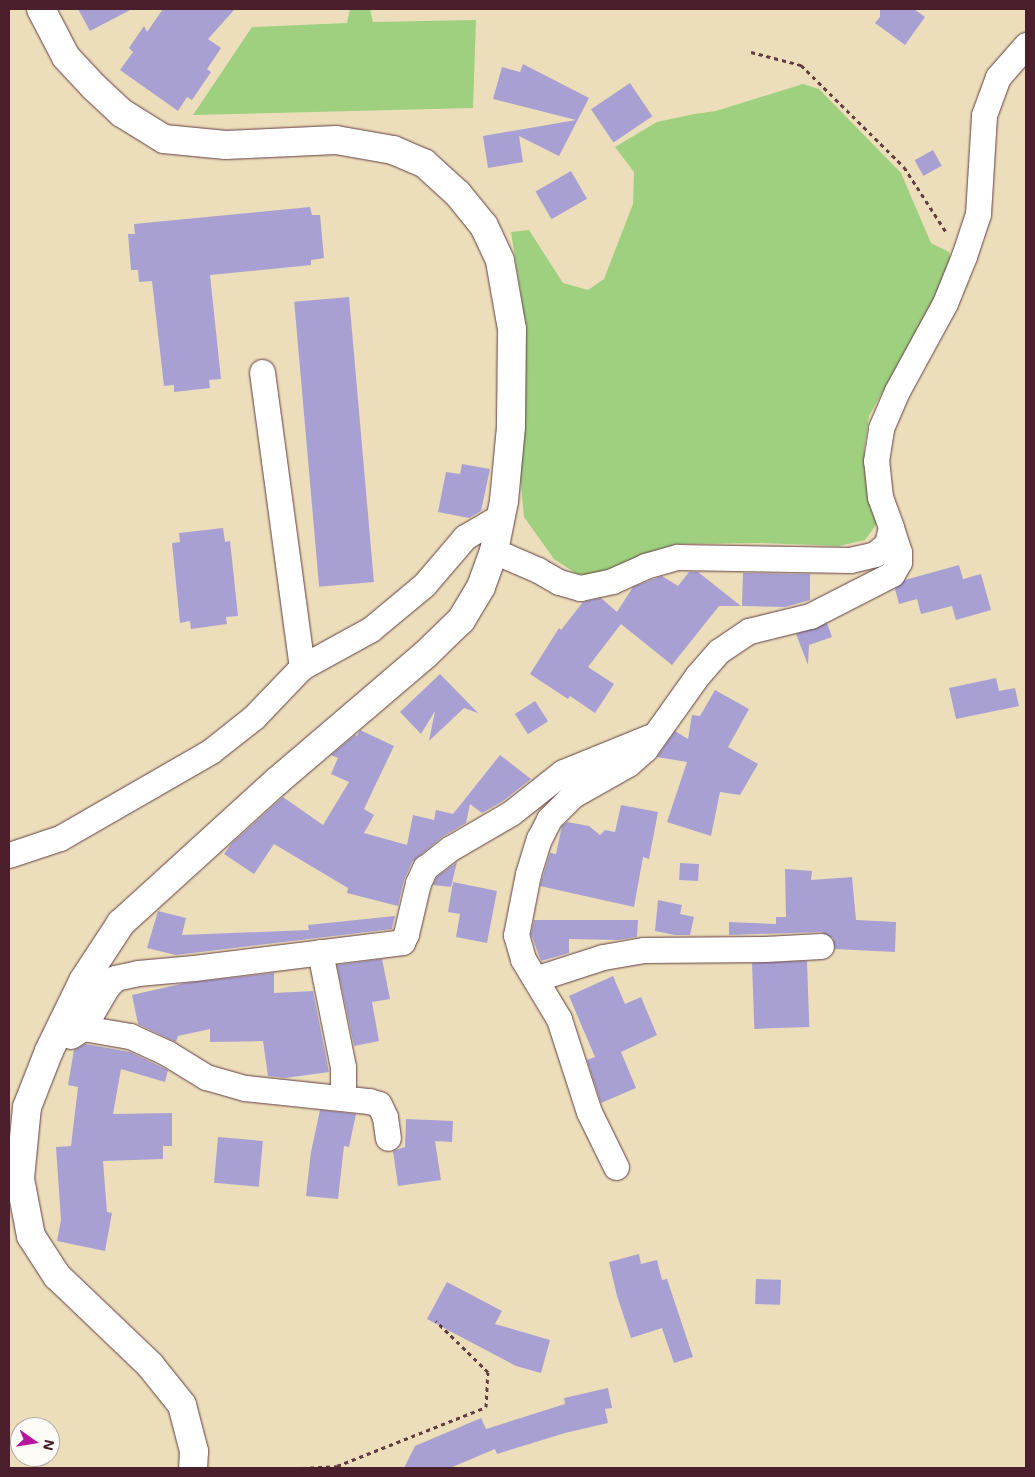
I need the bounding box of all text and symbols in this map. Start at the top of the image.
north arrow [10,1417,60,1467]
text: N [39,1438,60,1453]

